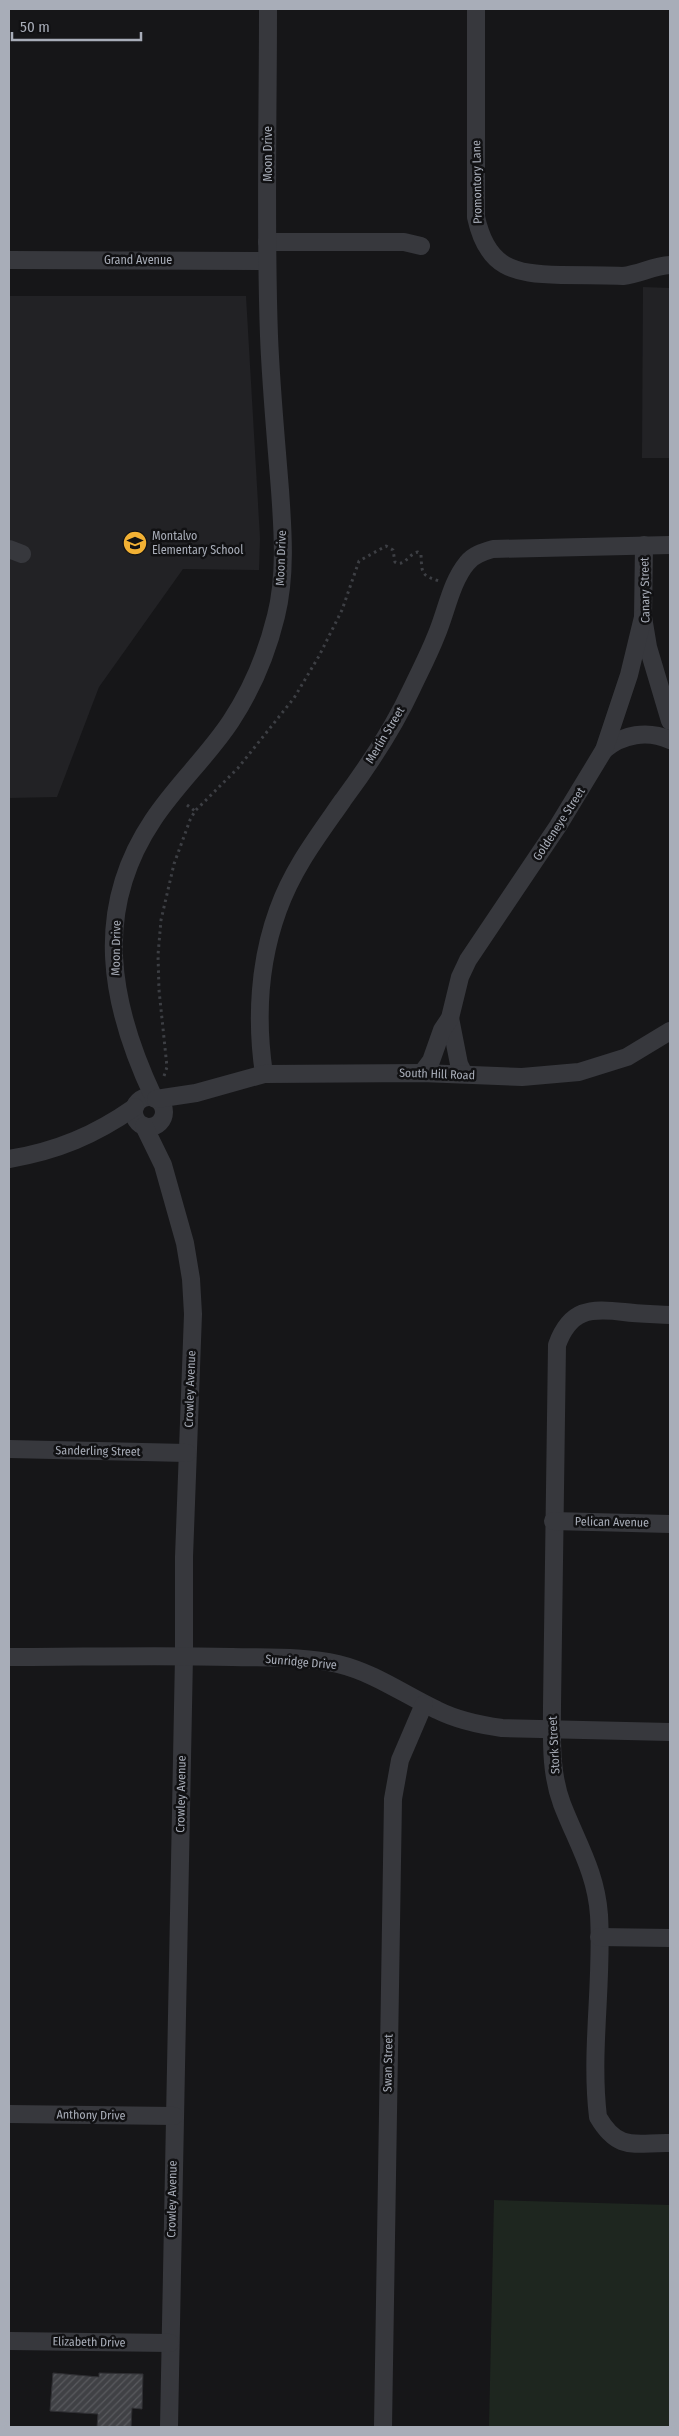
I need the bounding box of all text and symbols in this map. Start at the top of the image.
scale bar [12,10,141,42]
text: 50 m [20,18,50,36]
street label: Moon Drive [261,126,275,182]
street label: Promontory Lane [469,140,485,224]
street label: Grand Avenue [104,253,172,267]
place label: Montalvo Elementary School [152,529,243,557]
school or university icon: Montalvo Elementary School [122,530,148,556]
street label: Moon Drive [273,530,289,586]
street label: Canary Street [637,557,653,623]
street label: Merlin Street [363,704,407,766]
street label: Goldeneye Street [530,785,588,863]
street label: Moon Drive [109,920,123,976]
street label: South Hill Road [399,1066,475,1082]
street label: Crowley Avenue [182,1350,198,1428]
street label: Sanderling Street [55,1443,141,1459]
street label: Pelican Avenue [575,1514,649,1530]
street label: Sunridge Drive [265,1652,337,1672]
street label: Stork Street [545,1716,563,1774]
street label: Crowley Avenue [173,1755,189,1833]
street label: Swan Street [380,2034,396,2092]
street label: Anthony Drive [56,2107,126,2123]
street label: Crowley Avenue [164,2160,180,2238]
street label: Elizabeth Drive [52,2334,126,2350]

